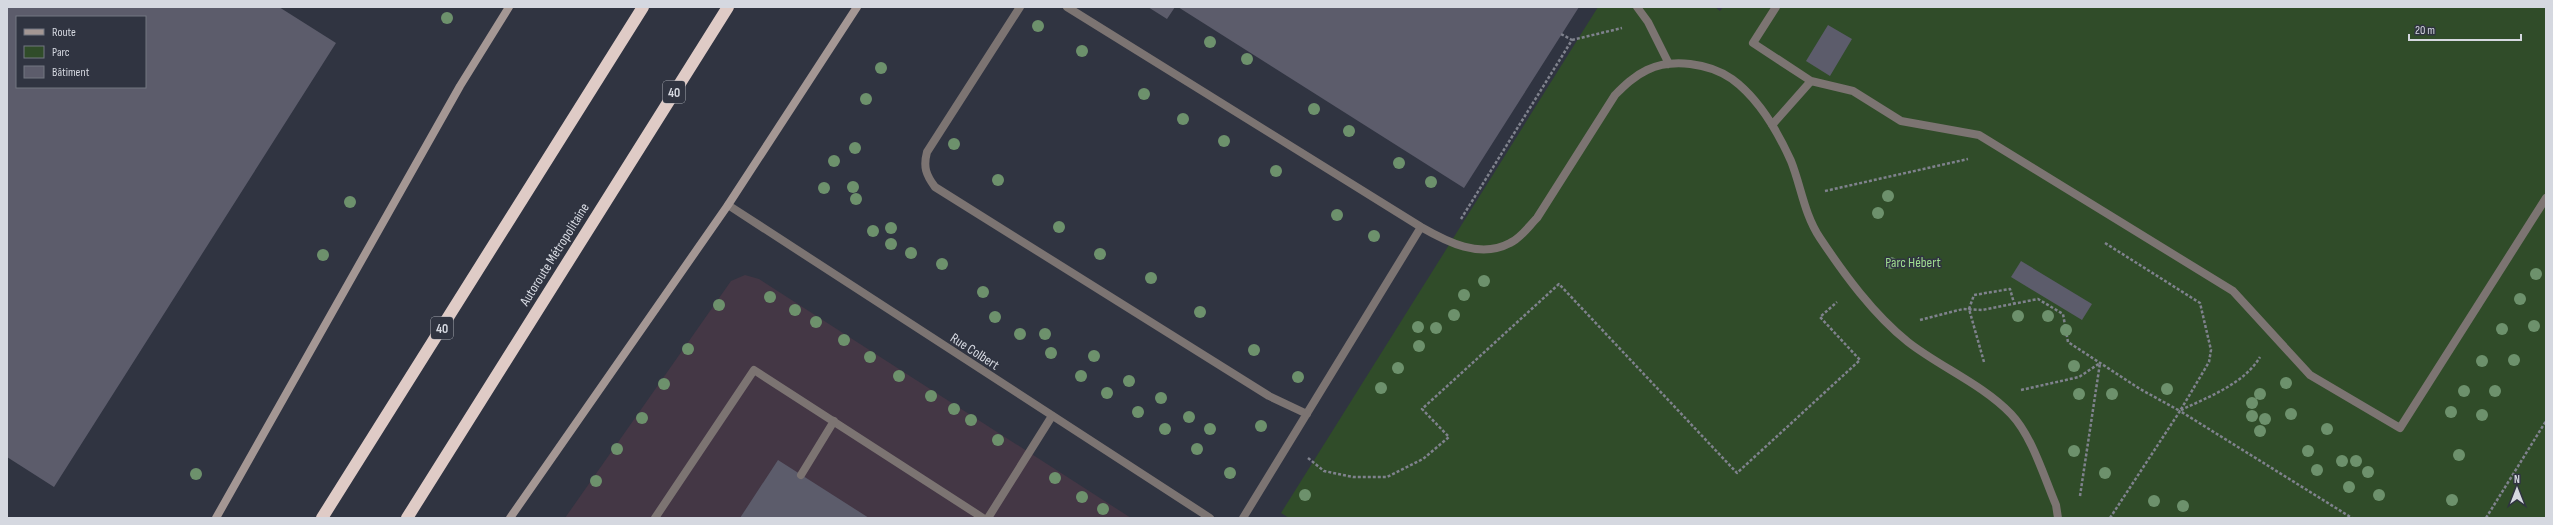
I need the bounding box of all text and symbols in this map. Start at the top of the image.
legend [16,16,146,88]
scale bar [2409,16,2521,42]
text: 20 m [2415,23,2435,38]
text: Route [52,25,76,40]
text: Parc [52,45,70,60]
text: Bâtiment [52,65,90,80]
road number: 40 [663,81,685,103]
street label: Autoroute Métropolitaine [515,200,593,310]
park label: Parc Hébert [1885,254,1941,271]
road number: 40 [431,317,453,339]
street label: Rue Colbert [947,329,1002,374]
north arrow [2497,469,2537,509]
text: N [2514,473,2520,486]

